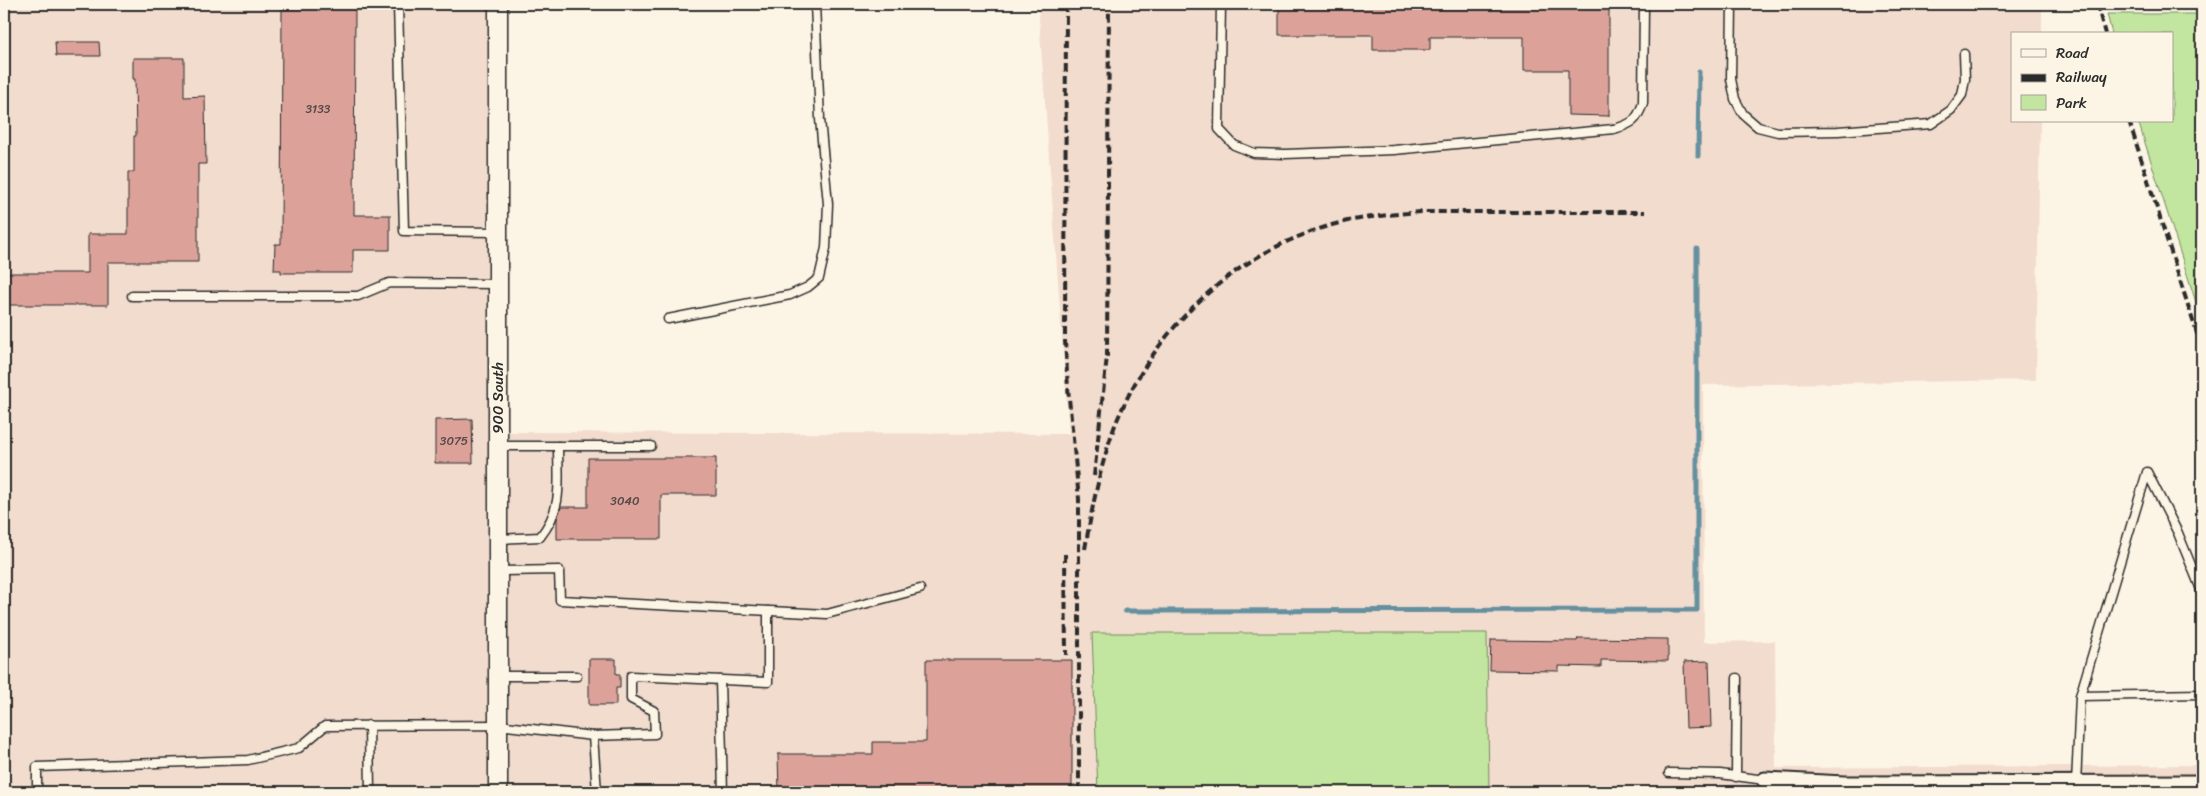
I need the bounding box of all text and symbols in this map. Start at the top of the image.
legend [2011,32,2174,122]
text: Road [2056,40,2089,66]
text: Railway [2056,64,2107,90]
text: Park [2056,90,2087,116]
house number: 3133 [306,98,331,120]
street label: 900 South [485,362,511,434]
house number: 3075 [440,430,468,452]
house number: 3040 [610,490,640,512]

